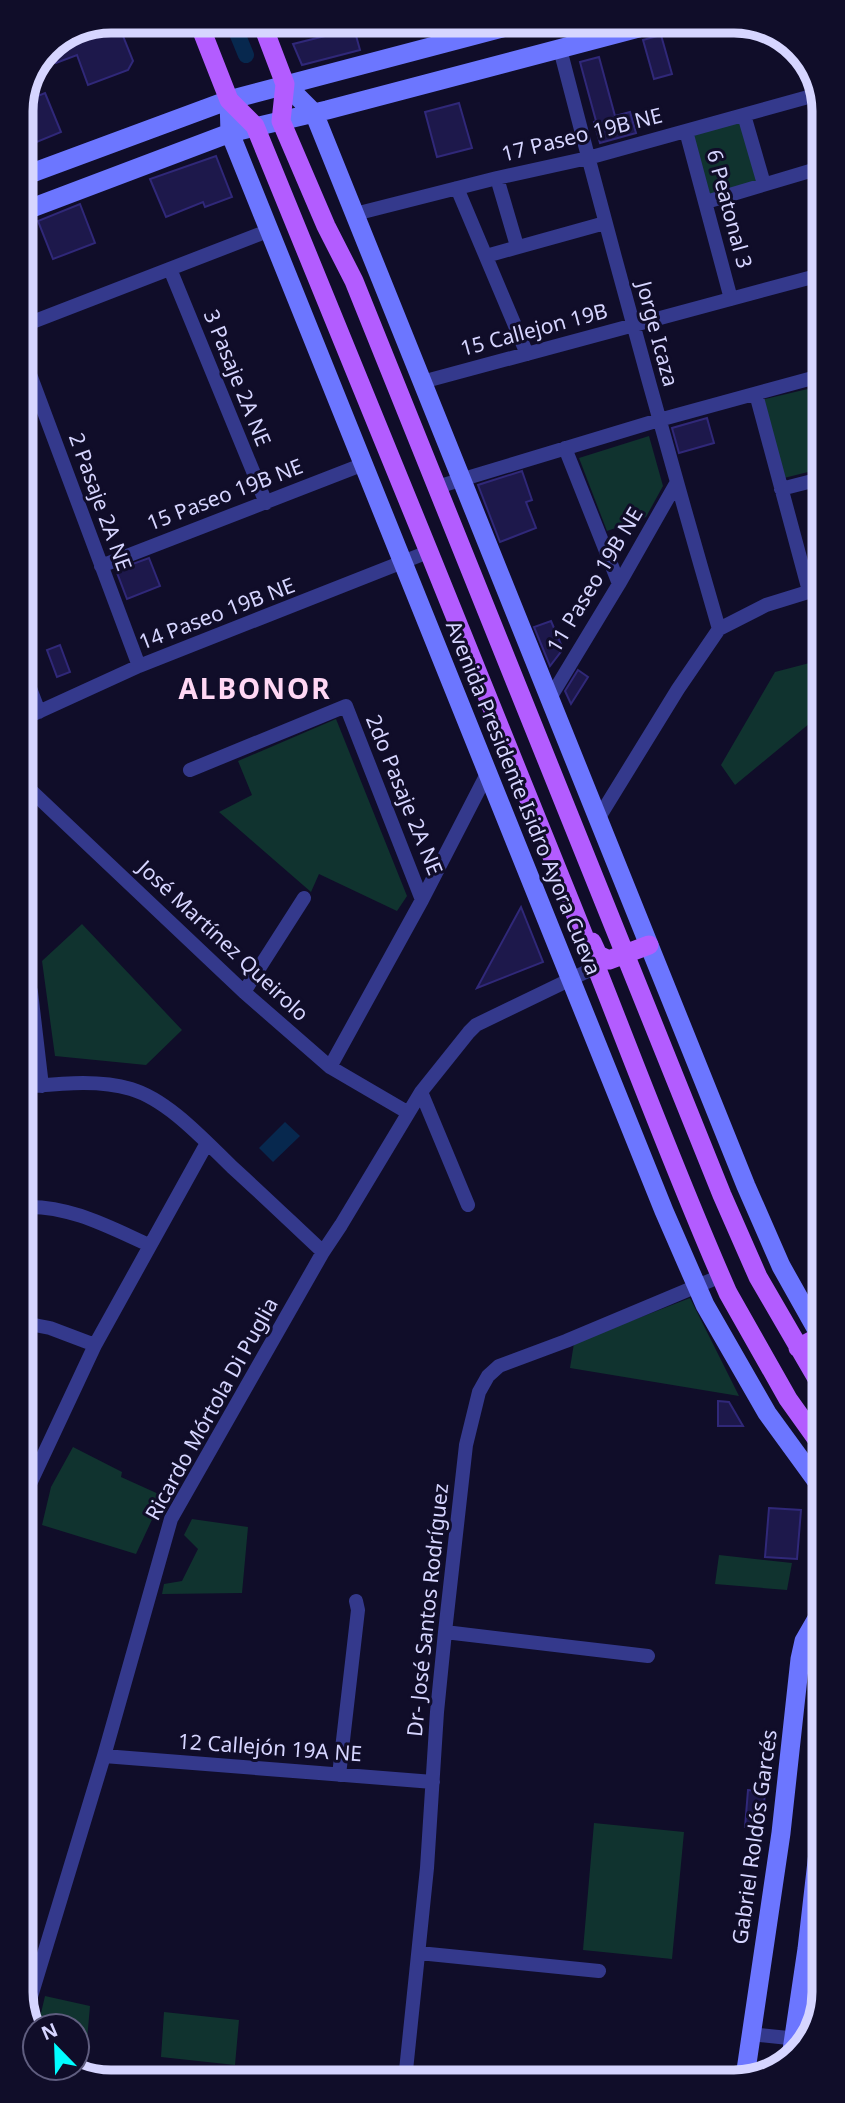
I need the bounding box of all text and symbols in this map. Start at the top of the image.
street label: 17 Paseo 19B NE [498,101,665,168]
street label: 6 Peatonal 3 [701,146,759,271]
street label: Jorge Icaza [630,276,685,389]
street label: 15 Callejon 19B [457,296,611,362]
street label: 3 Pasaje 2A NE [198,305,278,450]
street label: 2 Pasaje 2A NE [63,429,139,575]
street label: 15 Paseo 19B NE [143,451,307,537]
street label: 11 Paseo 19B NE [540,502,649,657]
street label: 14 Paseo 19B NE [135,570,299,656]
street label: Avenida Presidente Isidro Ayora Cueva [440,616,608,979]
district label: ALBONOR [178,669,332,707]
street label: 2do Pasaje 2A NE [360,710,450,879]
street label: José Martínez Queirolo [131,852,315,1027]
street label: Ricardo Mórtola Di Puglia [138,1292,284,1525]
street label: Dr- José Santos Rodríguez [400,1482,454,1738]
street label: 12 Callejón 19A NE [177,1727,363,1767]
street label: Gabriel Roldós Garcés [725,1728,783,1946]
north arrow [21,2012,91,2082]
text: N [37,2016,62,2046]

